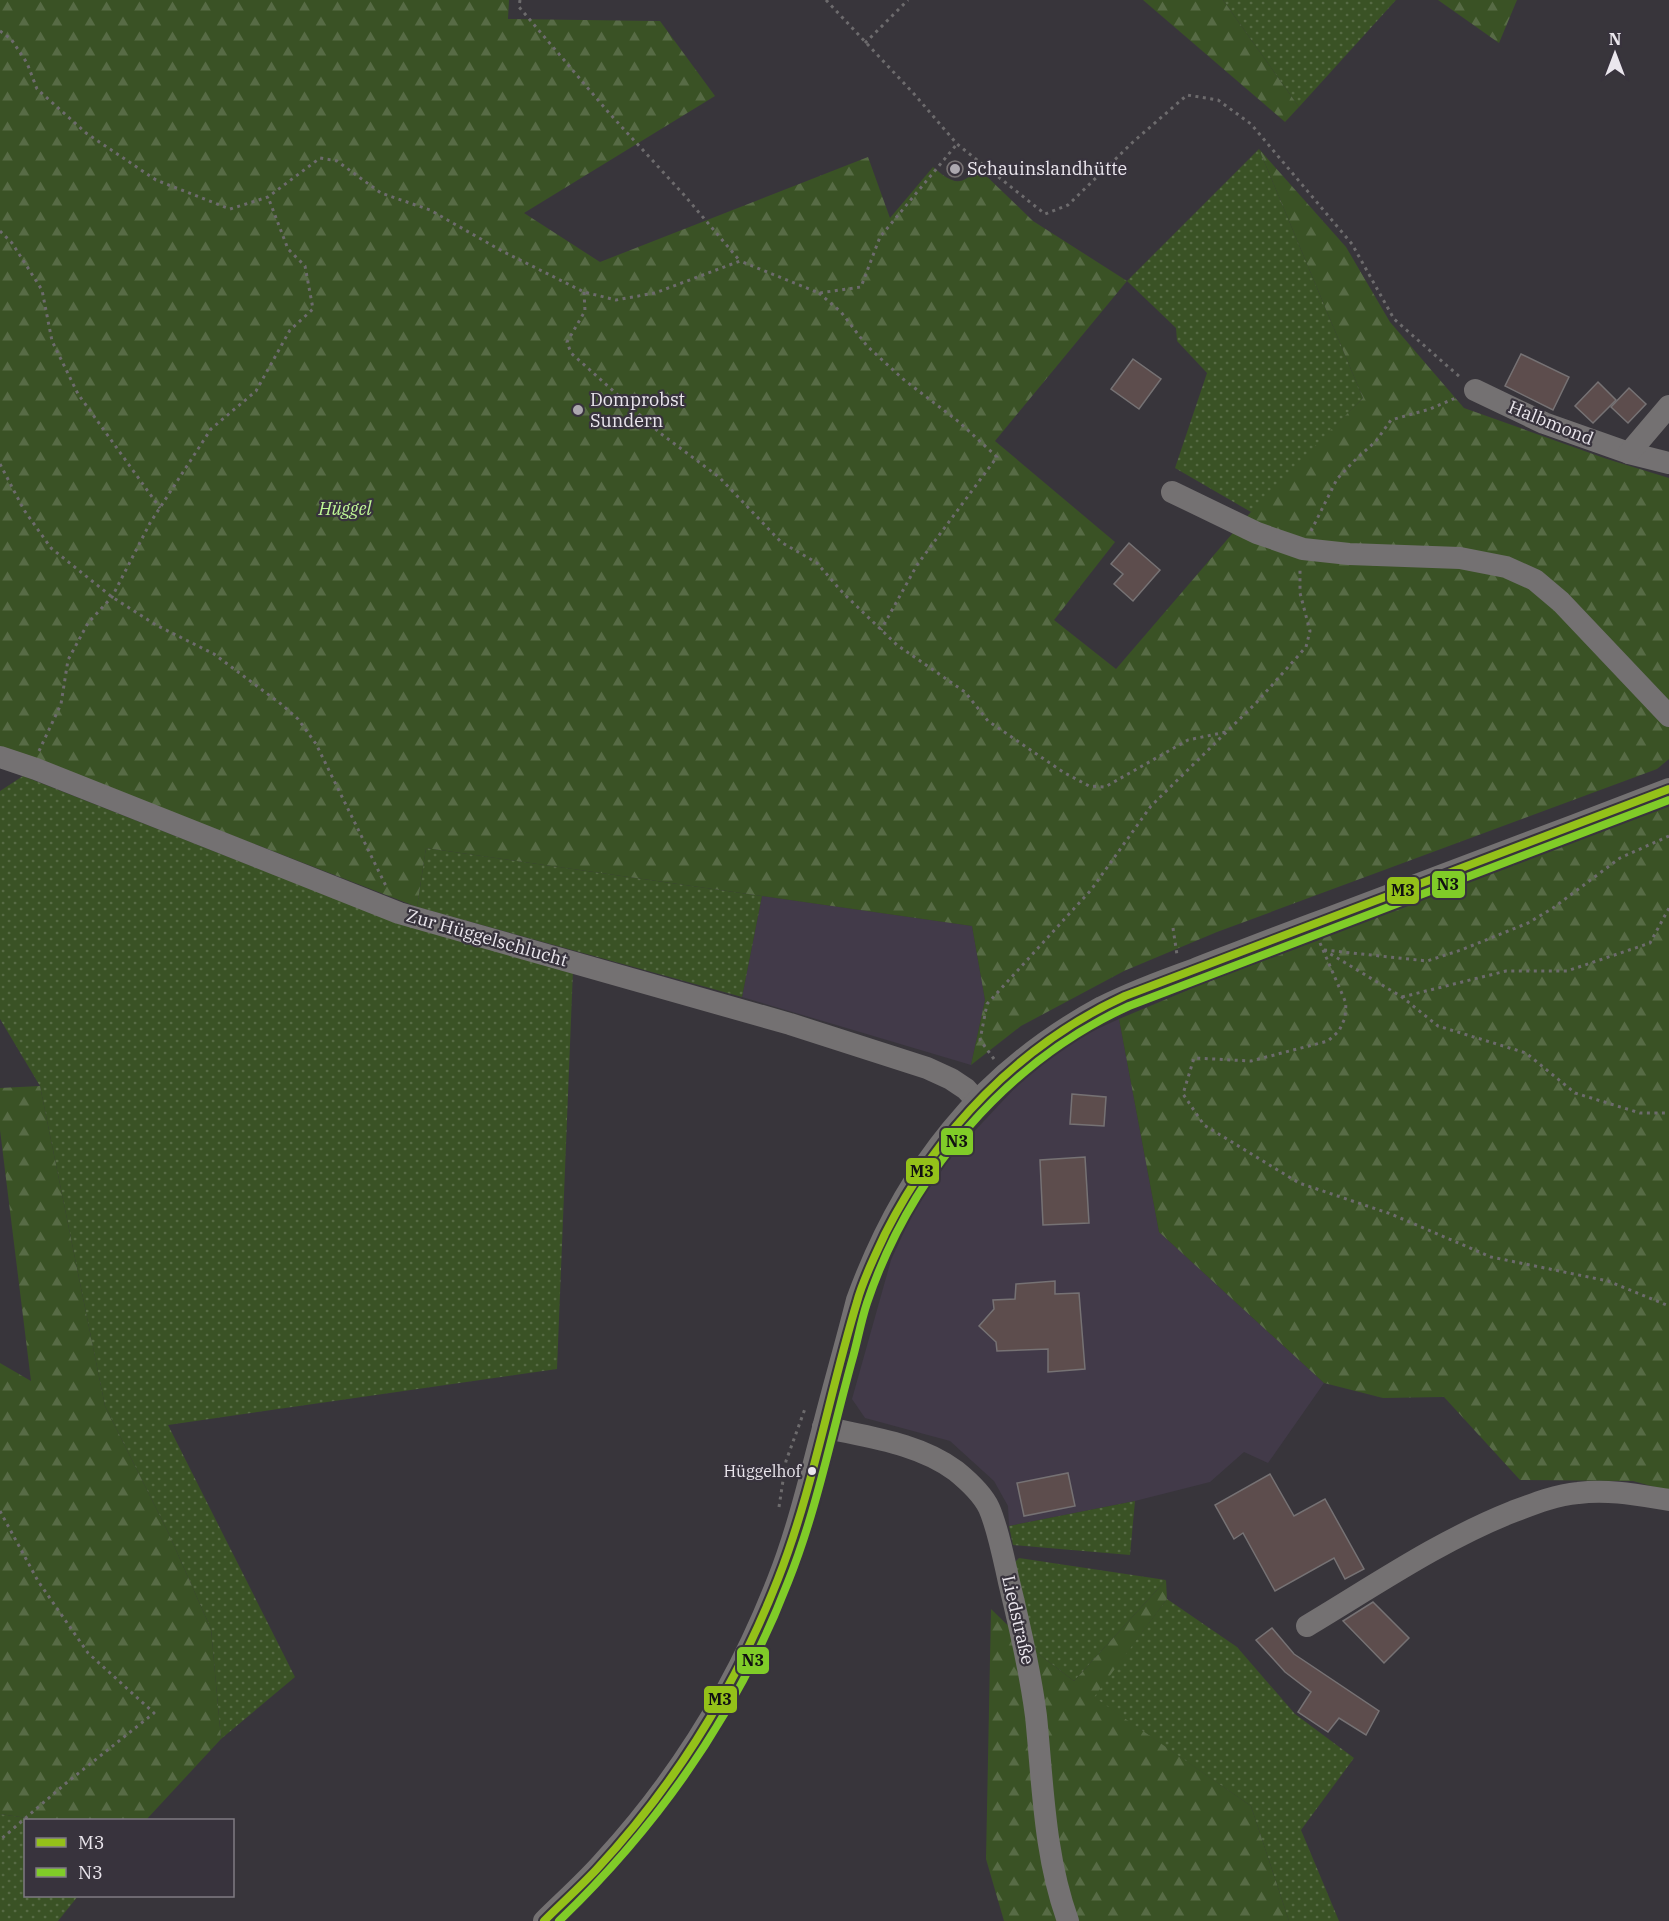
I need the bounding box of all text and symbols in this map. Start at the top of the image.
north arrow [1585,24,1645,84]
text: N [1609,29,1621,49]
place label: Schauinslandhütte [967,157,1127,180]
marker: Schauinslandhütte [948,162,962,176]
place label: Domprobst Sundern [590,388,685,432]
street label: Halbmond [1505,395,1597,450]
marker: Domprobst Sundern [571,403,585,417]
park label: Hüggel [317,497,372,520]
line badge: N3 [1431,870,1466,899]
text: N3 [1437,874,1459,894]
line badge: M3 [1386,876,1420,905]
text: M3 [1391,880,1415,900]
street label: Zur Hüggelschlucht [404,903,571,972]
line badge: N3 [940,1127,974,1156]
text: N3 [946,1131,968,1151]
line badge: M3 [905,1157,940,1185]
text: M3 [910,1161,934,1181]
place label: Hüggelhof [723,1461,803,1481]
marker: Hüggelhof [806,1465,818,1477]
street label: Liedstraße [997,1573,1040,1667]
line badge: N3 [736,1646,770,1675]
text: N3 [742,1650,764,1670]
line badge: M3 [703,1685,738,1714]
text: M3 [708,1689,732,1709]
legend [24,1819,234,1897]
text: M3 [78,1831,105,1854]
text: N3 [78,1861,103,1884]

